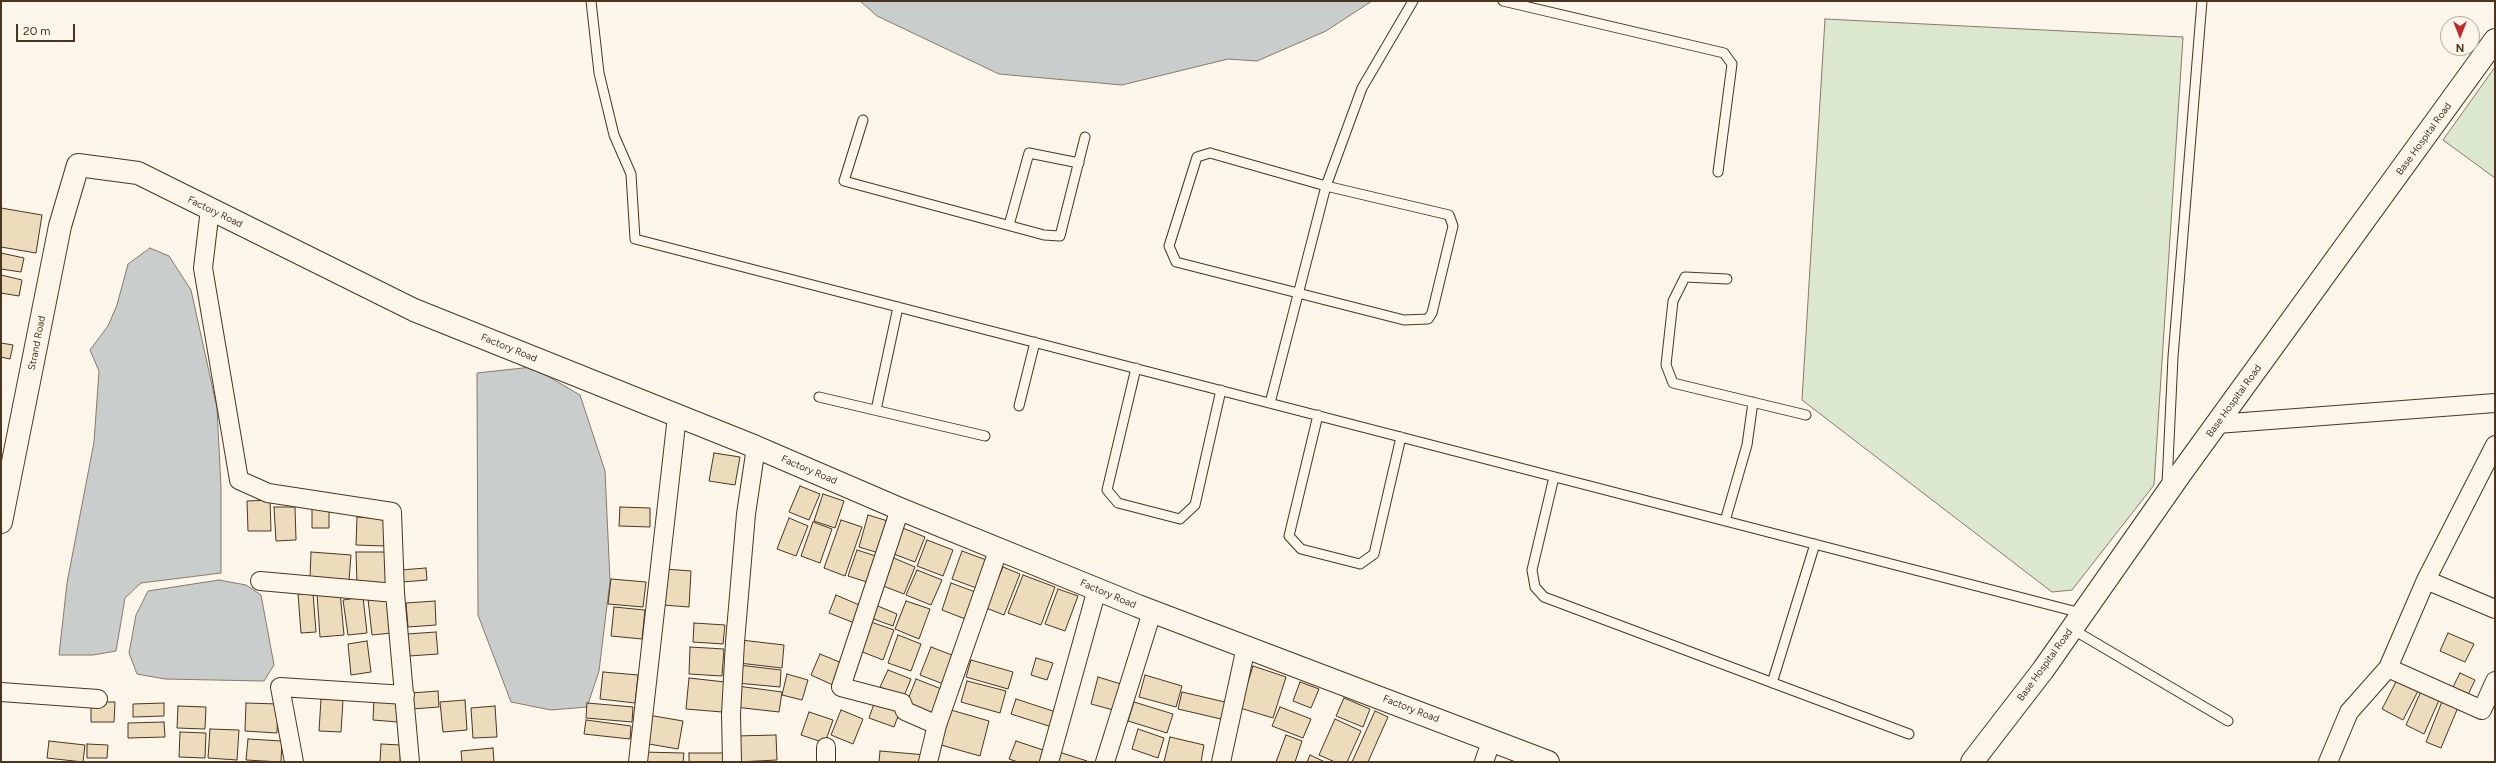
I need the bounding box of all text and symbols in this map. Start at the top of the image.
scale bar [18,16,77,42]
north arrow [2440,16,2480,56]
text: 20 m [23,24,51,38]
text: N [2456,41,2464,54]
street label: Base Hospital Road [2394,100,2454,178]
street label: Factory Road [186,194,244,230]
street label: Strand Road [26,315,48,371]
street label: Factory Road [479,331,539,365]
street label: Base Hospital Road [2204,362,2264,440]
street label: Factory Road [779,453,839,487]
street label: Factory Road [1078,577,1138,611]
street label: Base Hospital Road [2015,626,2075,704]
street label: Factory Road [1381,693,1441,725]

